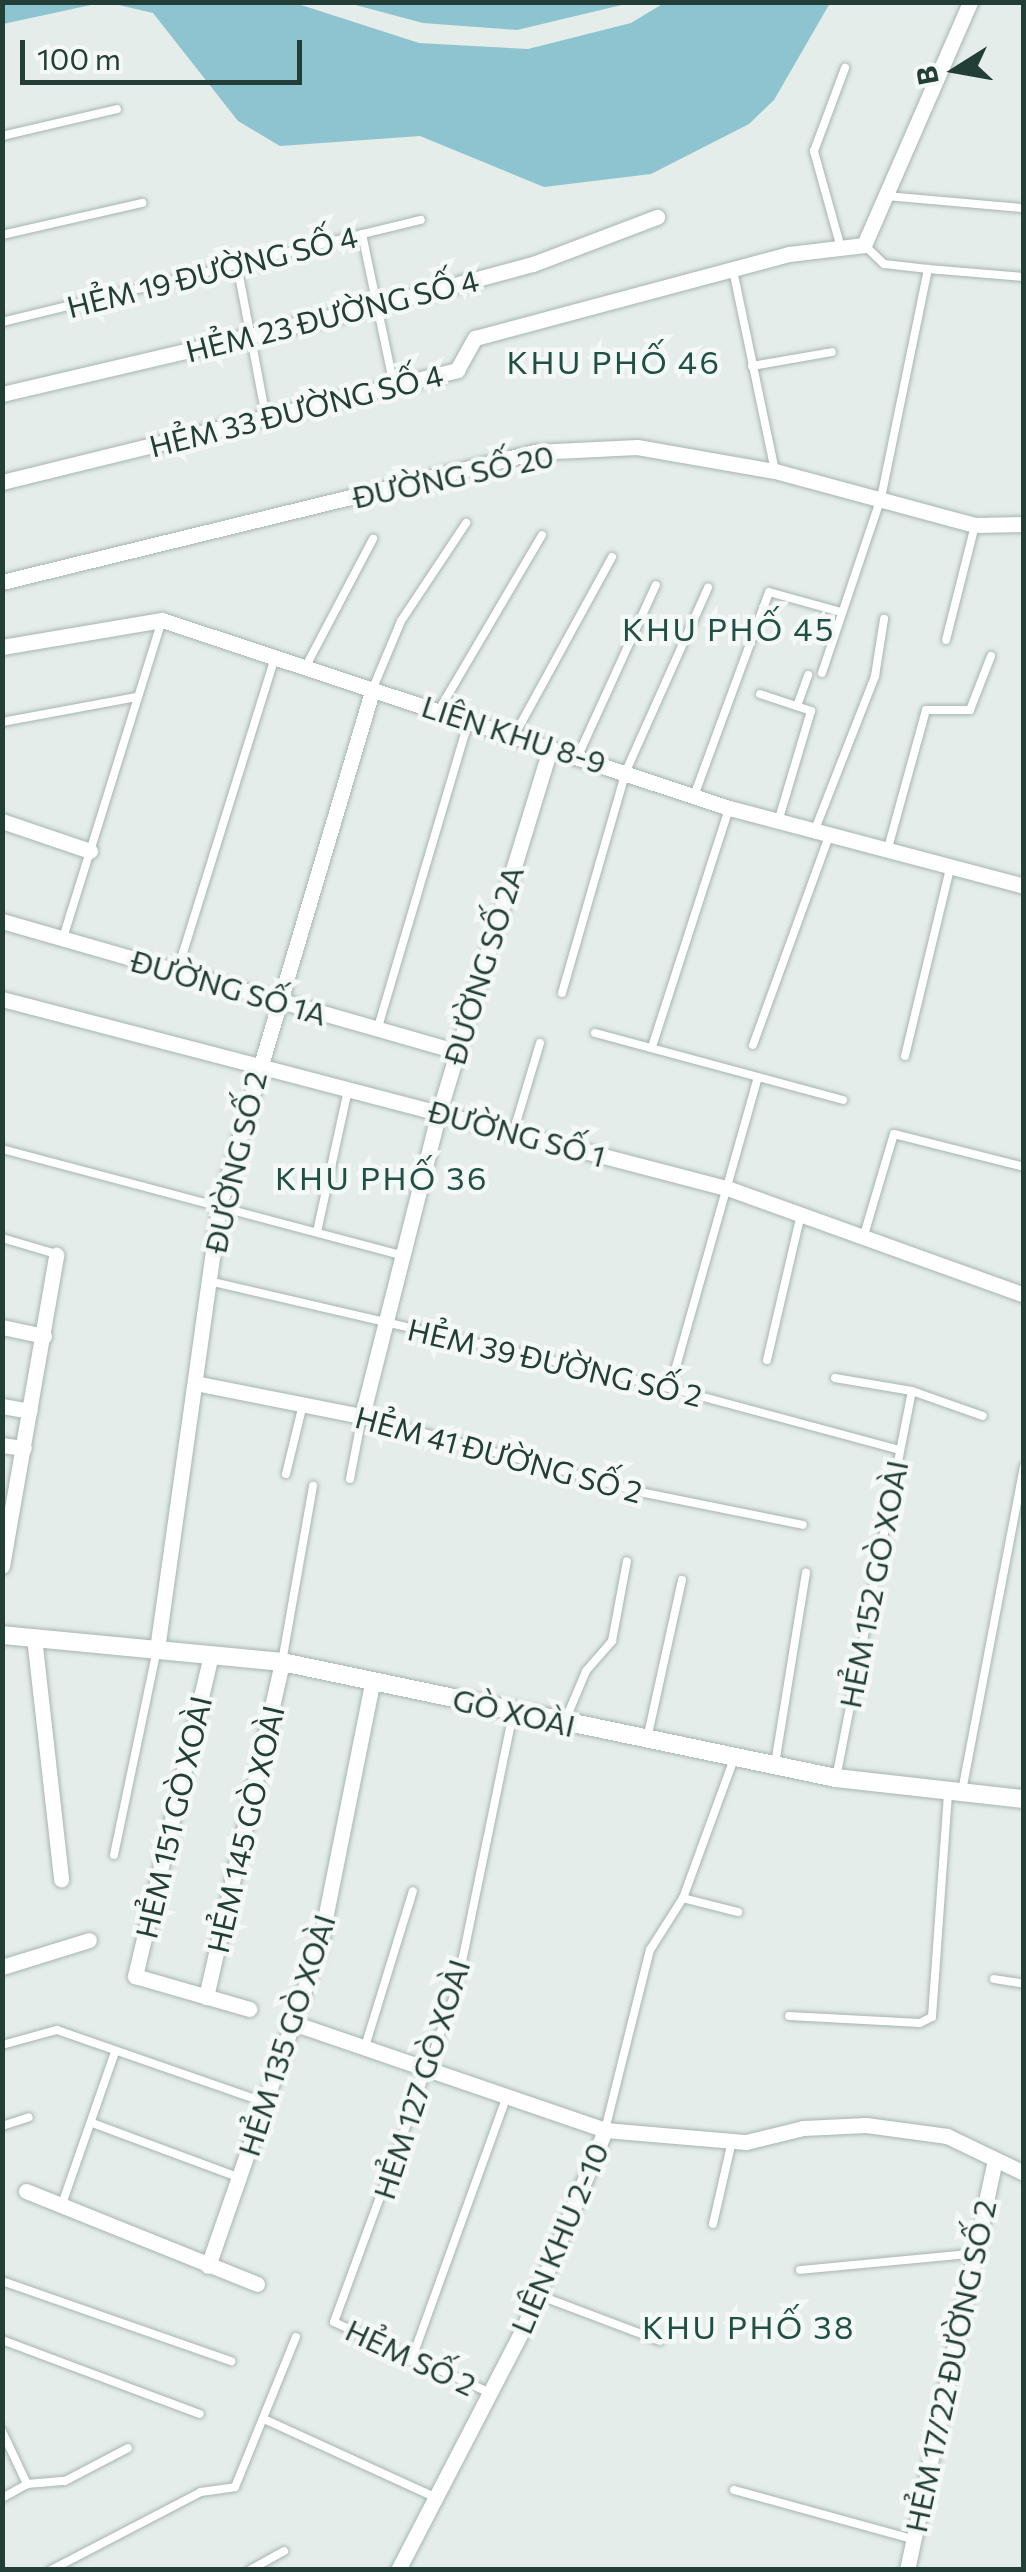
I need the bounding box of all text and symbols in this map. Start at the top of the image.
scale bar [25,20,308,82]
north arrow [906,20,1006,120]
text: 100 m [37,39,121,76]
text: B [908,63,945,88]
street label: HẺM 19 ĐƯỜNG SỐ 4 [63,217,361,325]
street label: HẺM 23 ĐƯỜNG SỐ 4 [182,261,482,369]
district label: KHU PHỐ 46 [507,342,721,380]
street label: HẺM 33 ĐƯỜNG SỐ 4 [146,356,446,464]
street label: ĐƯỜNG SỐ 20 [349,437,557,515]
district label: KHU PHỐ 45 [622,609,836,647]
street label: LIÊN KHU 8-9 [418,687,610,781]
street label: ĐƯỜNG SỐ 2A [436,861,530,1069]
street label: ĐƯỜNG SỐ 1A [127,942,331,1032]
street label: ĐƯỜNG SỐ 2 [197,1068,273,1256]
street label: ĐƯỜNG SỐ 1 [425,1092,609,1174]
district label: KHU PHỐ 36 [275,1158,489,1196]
street label: HẺM 39 ĐƯỜNG SỐ 2 [404,1311,706,1413]
street label: HẺM 41 ĐƯỜNG SỐ 2 [352,1398,646,1510]
street label: HẺM 152 GÒ XOÀI [831,1457,915,1711]
street label: GÒ XOÀI [449,1680,579,1744]
street label: HẺM 151 GÒ XOÀI [128,1692,218,1942]
street label: HẺM 145 GÒ XOÀI [199,1702,291,1956]
street label: HẺM 135 GÒ XOÀI [230,1910,342,2160]
street label: HẺM 127 GÒ XOÀI [365,1955,477,2203]
street label: LIÊN KHU 2-10 [503,2137,615,2339]
street label: HẺM 17/22 ĐƯỜNG SỐ 2 [897,2197,1003,2535]
district label: KHU PHỐ 38 [642,2307,856,2345]
street label: HẺM SỐ 2 [340,2311,482,2403]

